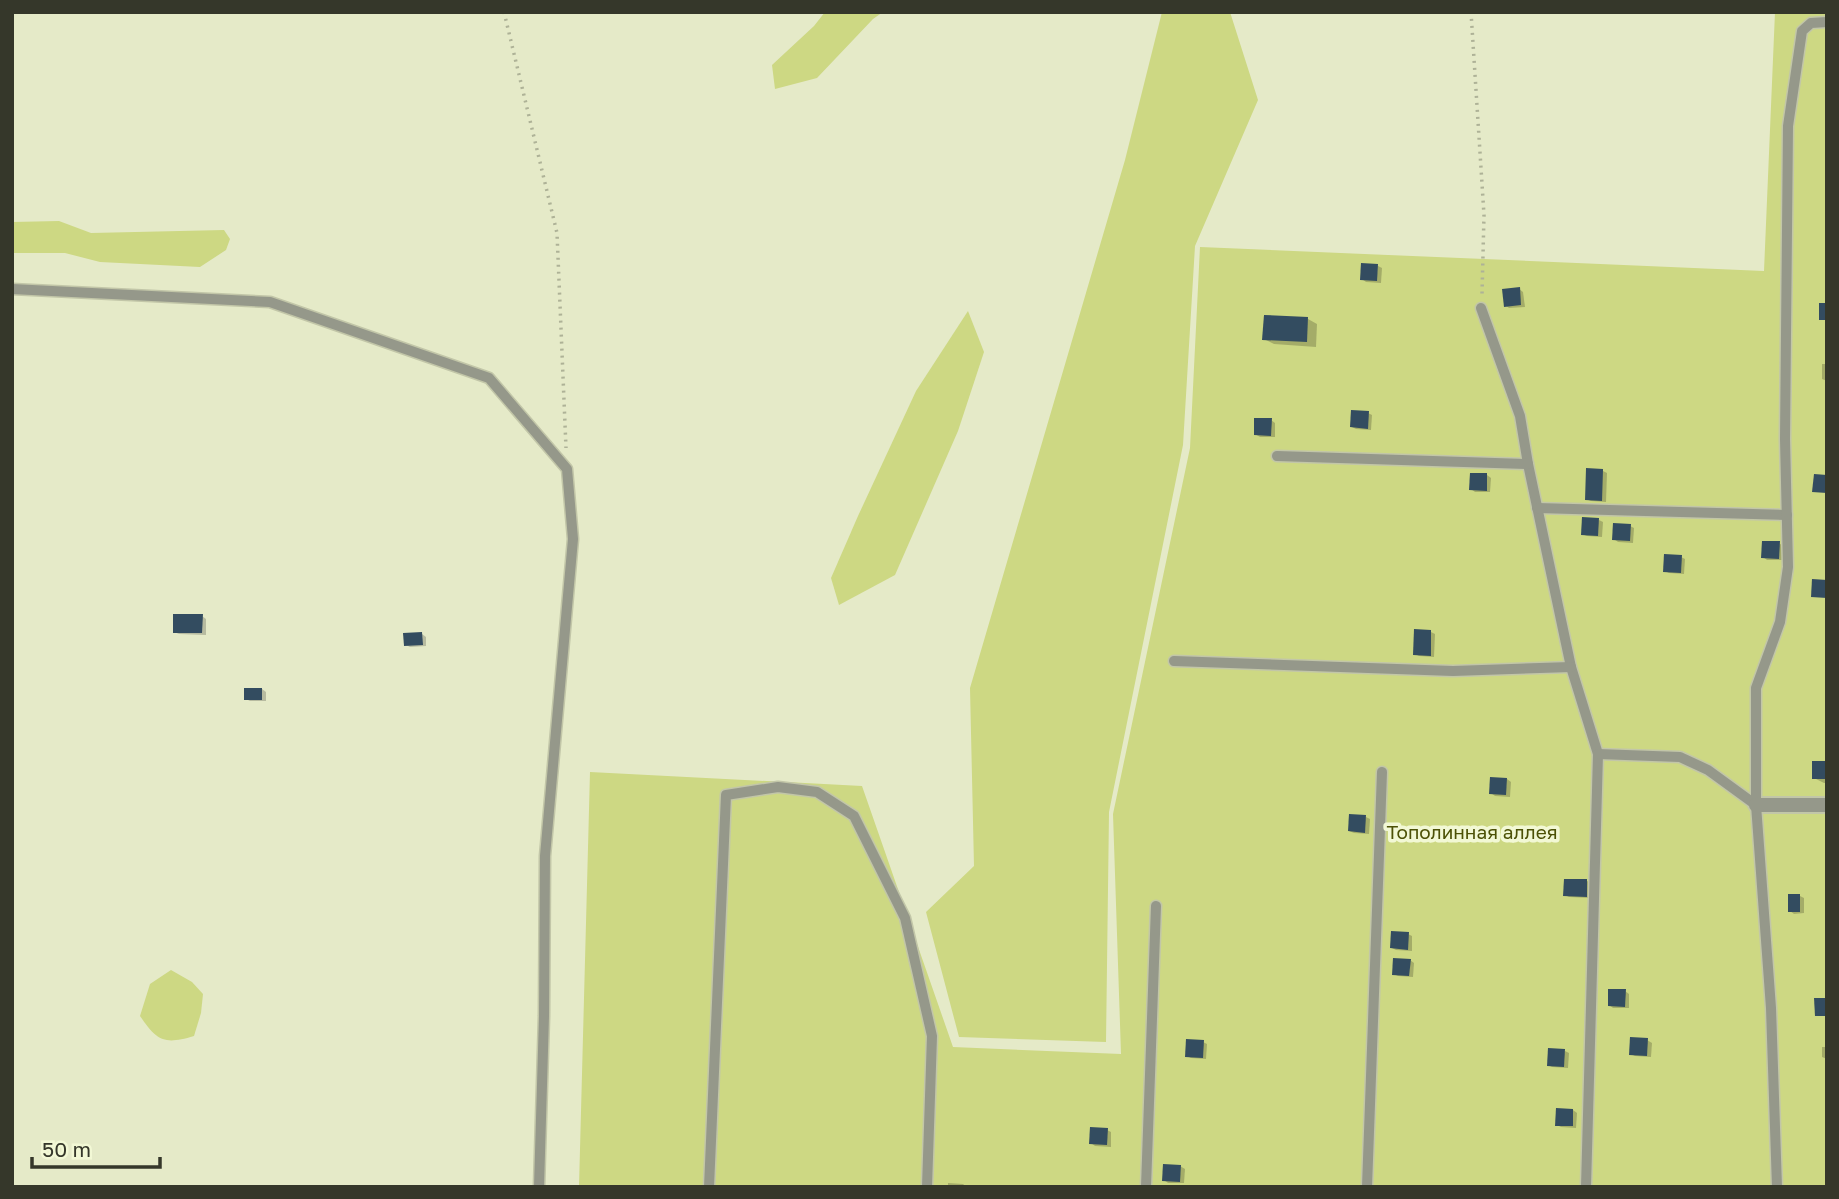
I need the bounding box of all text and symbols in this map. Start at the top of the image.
park label: Тополинная аллея [1386,820,1558,843]
scale bar [32,1126,159,1170]
text: 50 m [42,1136,91,1162]

